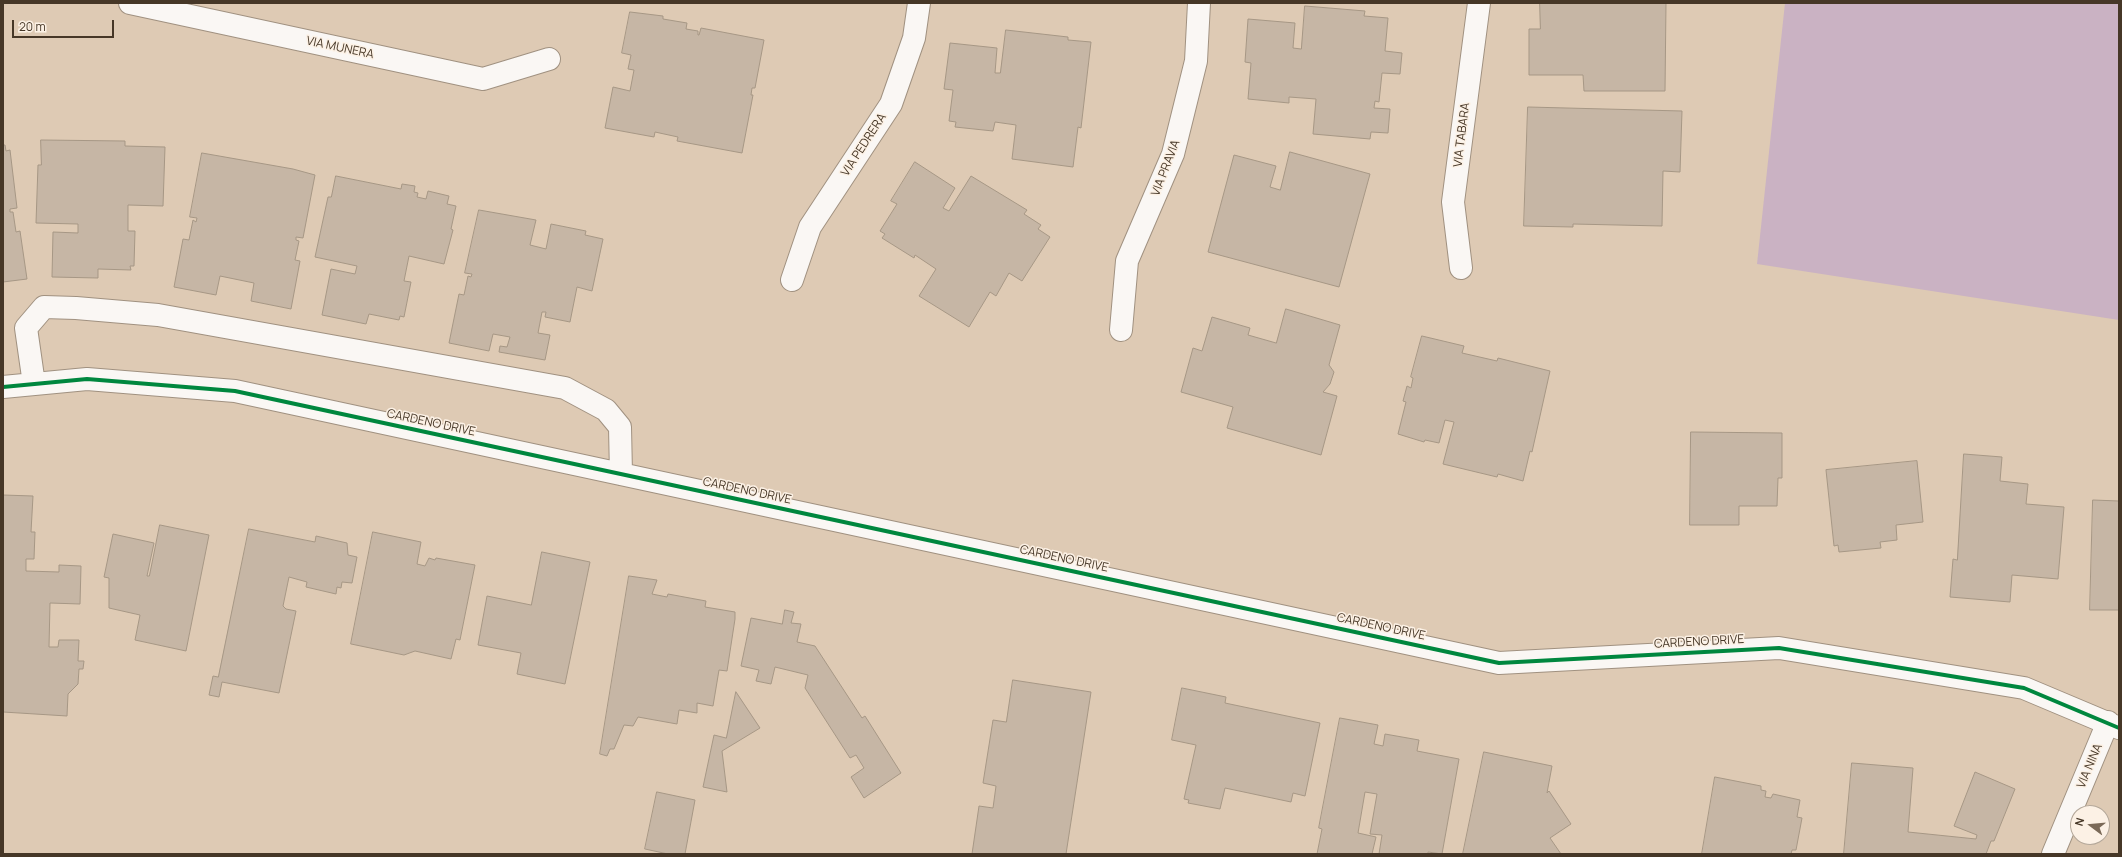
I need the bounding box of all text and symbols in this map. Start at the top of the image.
scale bar [14,12,116,38]
text: 20 m [19,18,46,35]
street label: VIA MUNERA [305,34,375,62]
street label: VIA TABARA [1451,102,1473,168]
street label: VIA PEDRERA [838,111,890,179]
street label: VIA PRAVIA [1149,138,1183,198]
street label: CARDENO DRIVE [385,407,477,439]
street label: CARDENO DRIVE [701,475,793,507]
street label: CARDENO DRIVE [1018,543,1110,575]
street label: CARDENO DRIVE [1335,611,1427,643]
street label: CARDENO DRIVE [1654,632,1744,652]
street label: VIA NINA [2074,742,2106,790]
north arrow [2070,805,2110,845]
text: N [2071,816,2087,828]

